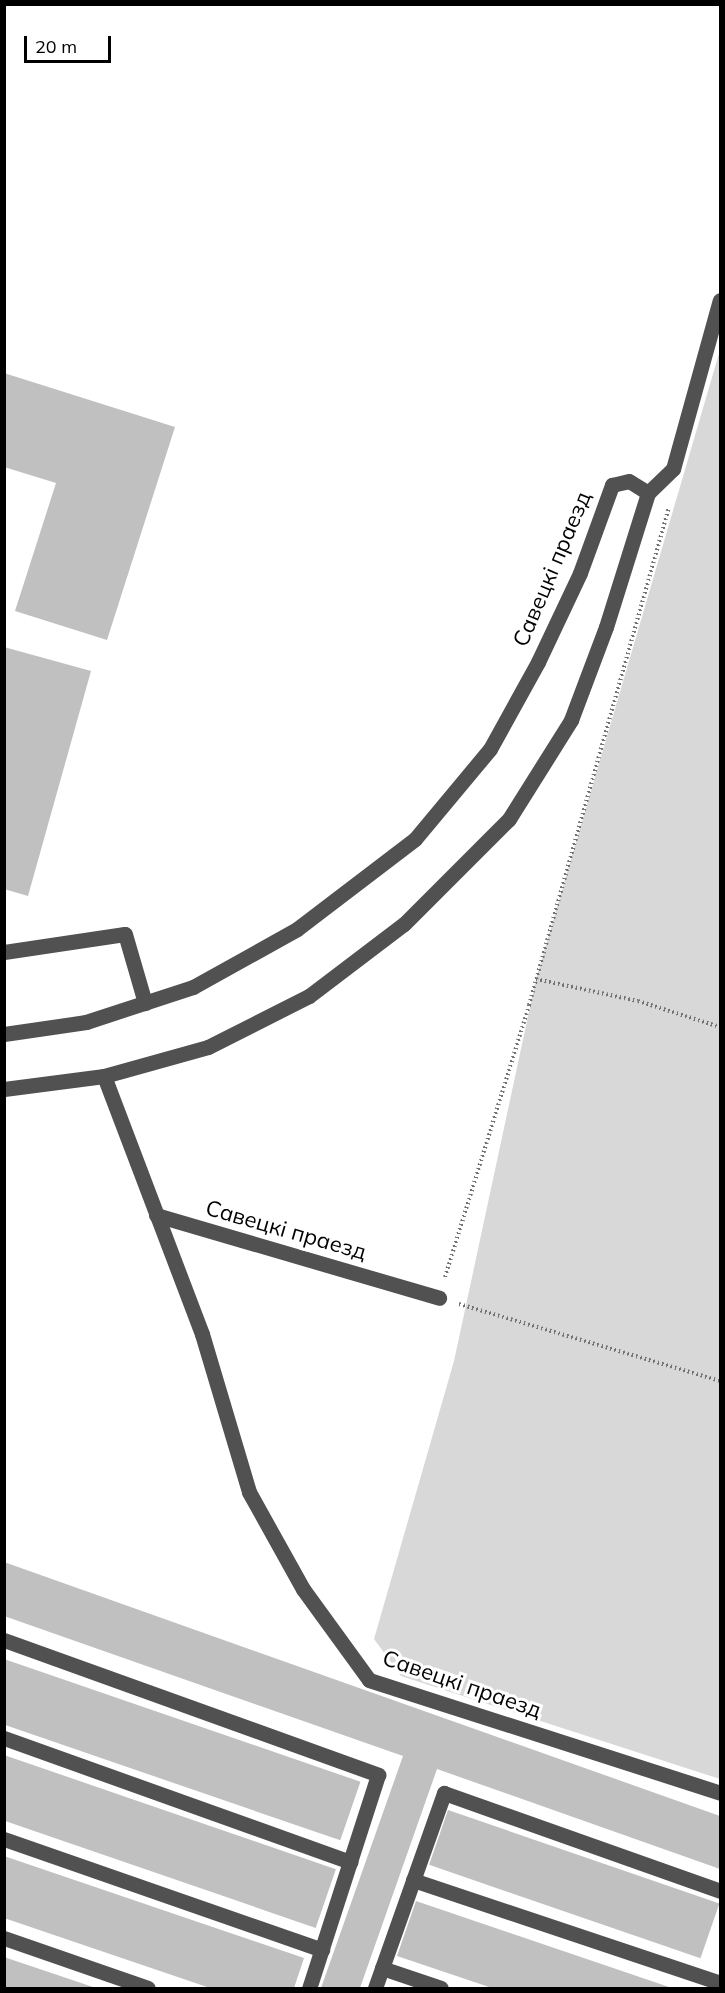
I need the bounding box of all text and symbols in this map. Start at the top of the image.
scale bar [27,24,114,62]
text: 20 m [35,35,77,58]
street label: Савецкі праезд [507,487,597,651]
street label: Савецкі праезд [203,1194,369,1266]
street label: Савецкі праезд [379,1644,545,1724]

